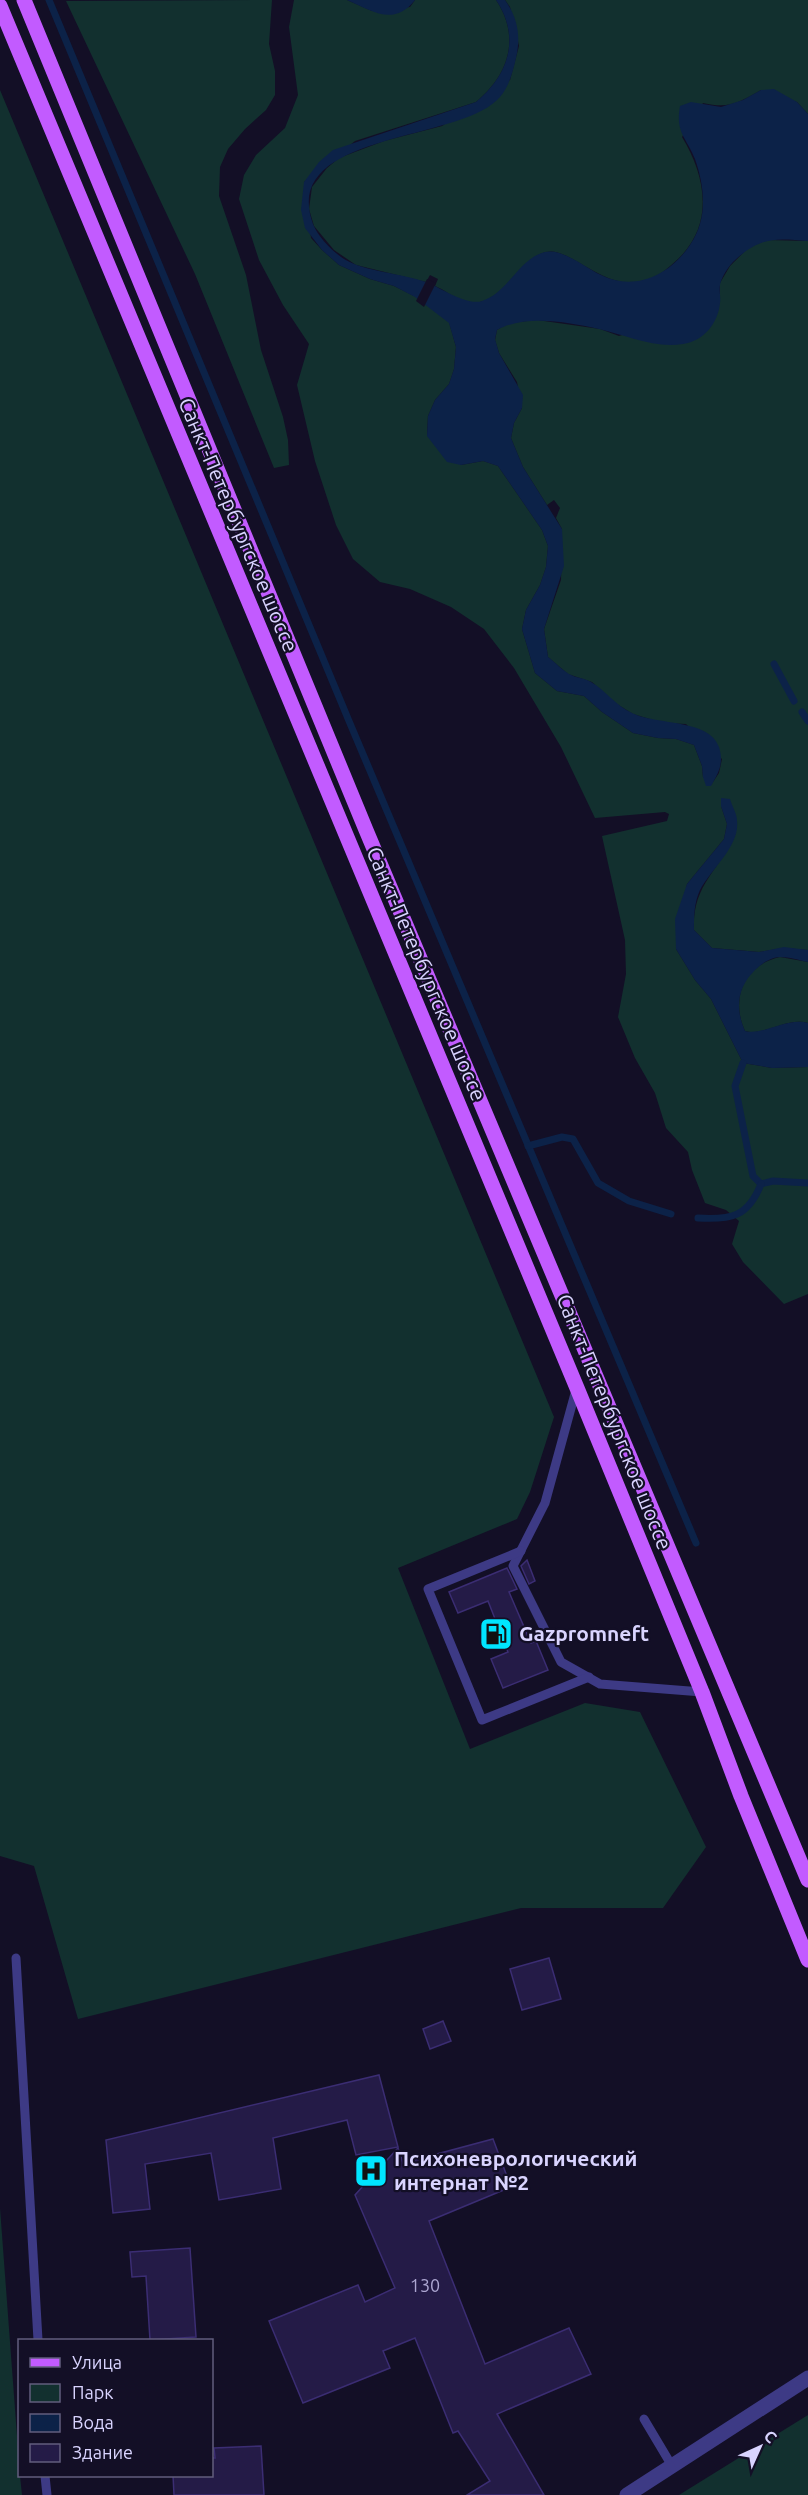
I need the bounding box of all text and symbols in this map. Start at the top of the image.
street label: Санкт-Петербургское шоссе [174,394,303,655]
street label: Санкт-Петербургское шоссе [362,843,491,1104]
street label: Санкт-Петербургское шоссе [553,1290,677,1553]
fuel station icon: Gazpromneft [478,1616,514,1652]
place label: Gazpromneft [519,1621,649,1645]
place label: Психоневрологический интернат №2 [394,2146,637,2194]
hospital icon: Психоневрологический интернат №2 [353,2153,389,2189]
house number: 130 [410,2275,440,2295]
legend [18,2339,213,2477]
text: Улица [72,2352,122,2372]
text: Парк [72,2382,113,2402]
text: Вода [72,2412,114,2432]
north arrow [730,2417,790,2477]
text: С [761,2426,781,2446]
text: Здание [72,2442,133,2462]

